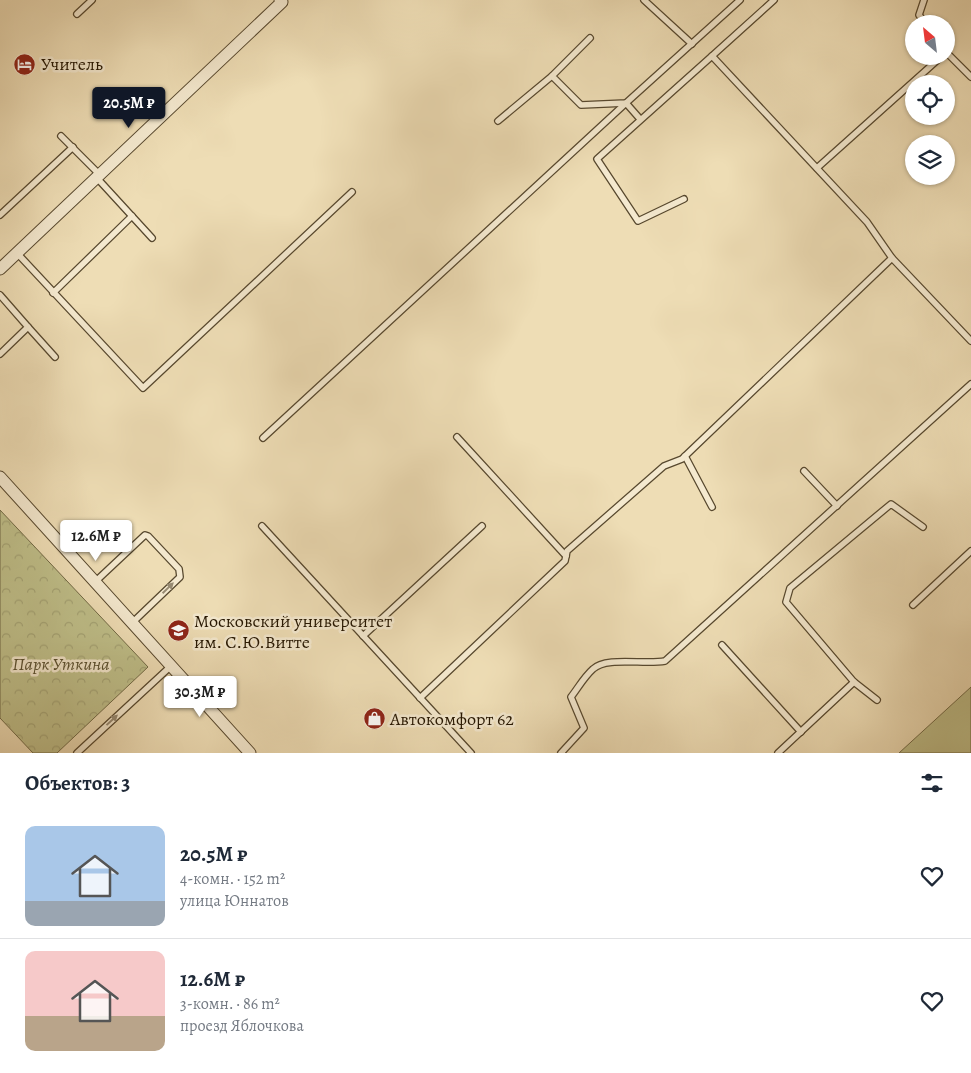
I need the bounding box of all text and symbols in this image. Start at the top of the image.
north arrow [905,15,955,65]
map controls [905,15,955,185]
hotel icon: Учитель [13,52,37,76]
place label: Учитель [41,52,103,76]
button: locate [905,75,955,125]
pin: 20.5M ₽ [83,86,175,129]
text: 20.5M ₽ [103,92,155,114]
button: layers [905,135,955,185]
pin: 12.6M ₽ [50,520,142,562]
text: 12.6M ₽ [71,525,121,547]
one-way arrow [162,582,174,594]
place label: Московский университет им. С.Ю.Витте [194,609,392,654]
school or university icon: Московский университет им. С.Ю.Витте [166,619,190,643]
park label: Парк Уткина [12,652,110,676]
pin: 30.3M ₽ [154,676,246,718]
text: 30.3M ₽ [175,681,225,703]
shop icon: Автокомфорт 62 [362,707,386,731]
place label: Автокомфорт 62 [389,707,514,731]
one-way arrow [106,714,118,726]
text: Объектов: 3 [25,769,130,797]
icon: filters [918,769,946,797]
text: 20.5M ₽ [180,840,247,868]
icon: home [65,846,125,906]
icon: heart [918,862,946,890]
text: 4-комн. · 152 m² [180,868,285,890]
text: улица Юннатов [180,890,289,912]
text: 12.6M ₽ [180,965,245,993]
icon: home [65,971,125,1031]
icon: heart [918,987,946,1015]
text: 3-комн. · 86 m² [180,993,280,1015]
text: проезд Яблочкова [180,1015,304,1037]

